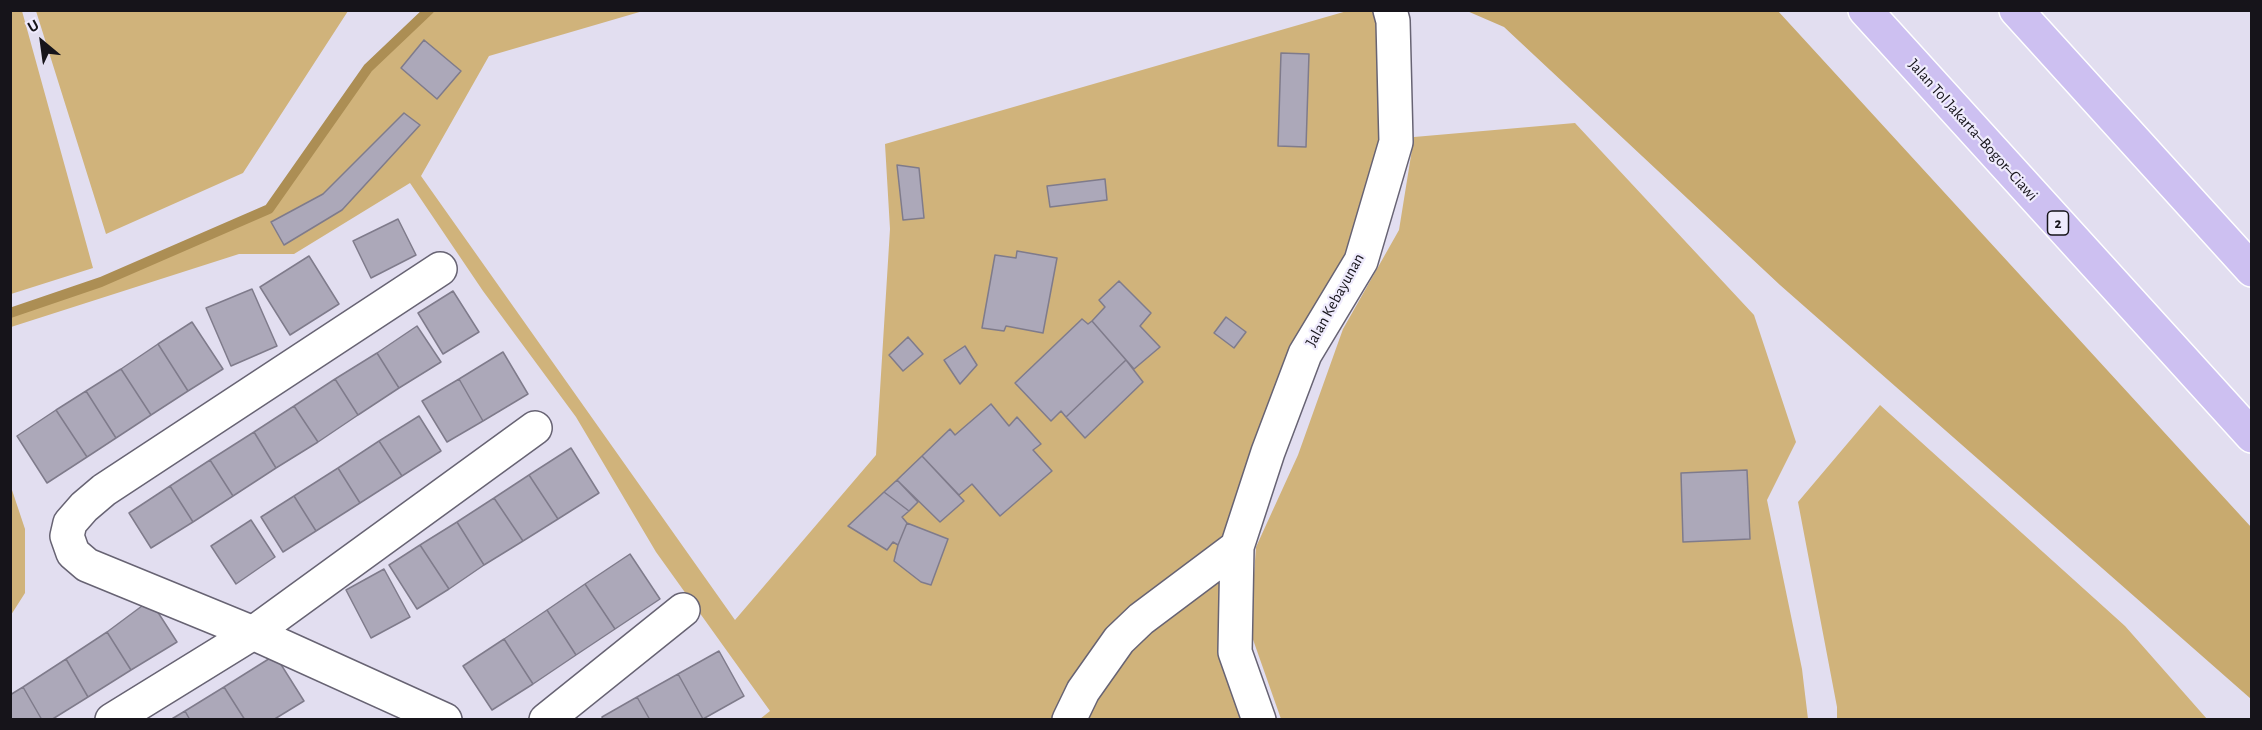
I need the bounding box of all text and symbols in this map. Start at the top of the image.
north arrow [12,12,72,72]
text: U [25,17,42,36]
street label: Jalan Tol Jakarta–Bogor–Ciawi [1904,55,2042,205]
road number: 2 [2048,211,2068,235]
street label: Jalan Kebayunan [1301,250,1369,350]

